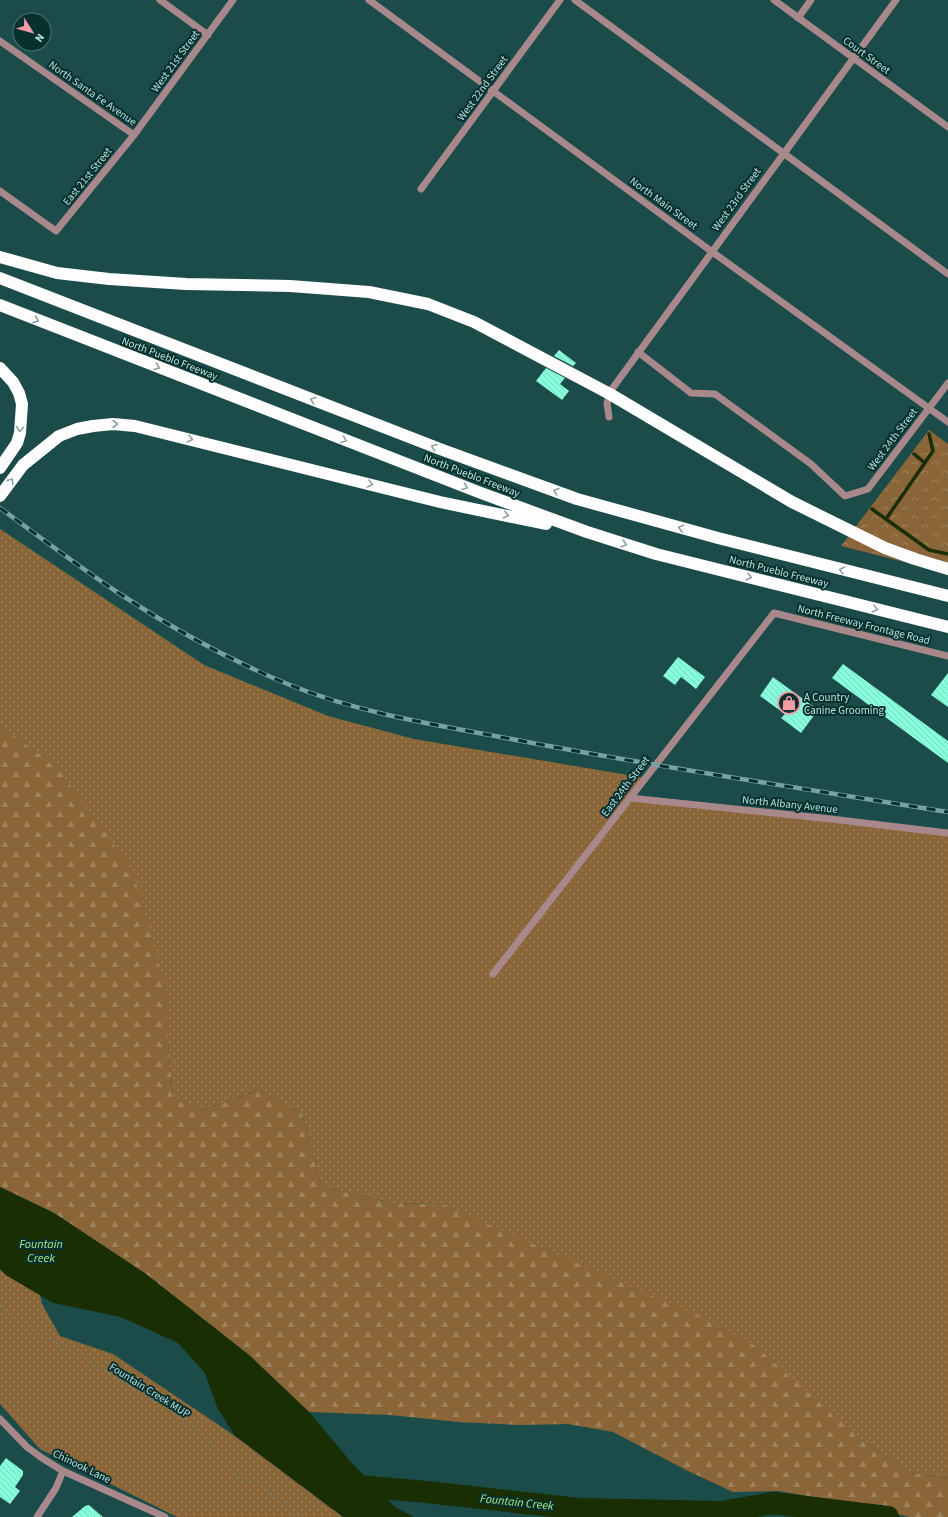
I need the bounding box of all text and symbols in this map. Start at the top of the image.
north arrow [12,12,52,52]
street label: West 21st Street [148,27,203,95]
text: N [31,30,48,45]
street label: Court Street [840,33,894,78]
street label: West 22nd Street [454,52,511,124]
street label: North Santa Fe Avenue [46,57,140,130]
street label: East 21st Street [59,144,116,208]
street label: West 23rd Street [708,164,765,234]
street label: North Main Street [627,174,701,233]
one-way arrow [33,315,40,323]
street label: North Pueblo Freeway [120,333,220,384]
one-way arrow [154,362,161,370]
one-way arrow [309,396,316,404]
street label: West 24th Street [864,405,921,474]
one-way arrow [112,420,118,428]
one-way arrow [15,426,24,432]
one-way arrow [187,435,193,443]
one-way arrow [340,435,347,443]
one-way arrow [430,443,437,451]
street label: North Pueblo Freeway [422,450,522,501]
one-way arrow [6,478,13,485]
one-way arrow [367,480,374,488]
one-way arrow [461,482,468,490]
one-way arrow [553,488,560,496]
one-way arrow [503,511,509,519]
one-way arrow [677,524,684,533]
one-way arrow [620,539,627,548]
street label: North Pueblo Freeway [728,552,830,591]
one-way arrow [839,566,846,574]
one-way arrow [746,573,753,581]
street label: North Freeway Frontage Road [796,601,932,648]
one-way arrow [872,604,879,613]
shop icon: A Country Canine Grooming [776,690,802,716]
place label: A Country Canine Grooming [804,690,884,718]
street label: East 24th Street [598,753,653,820]
street label: North Albany Avenue [741,792,839,817]
water label: Fountain Creek [19,1236,63,1267]
street label: Fountain Creek MUP [106,1359,193,1421]
street label: Chinook Lane [50,1446,114,1487]
water label: Fountain Creek [479,1490,555,1515]

